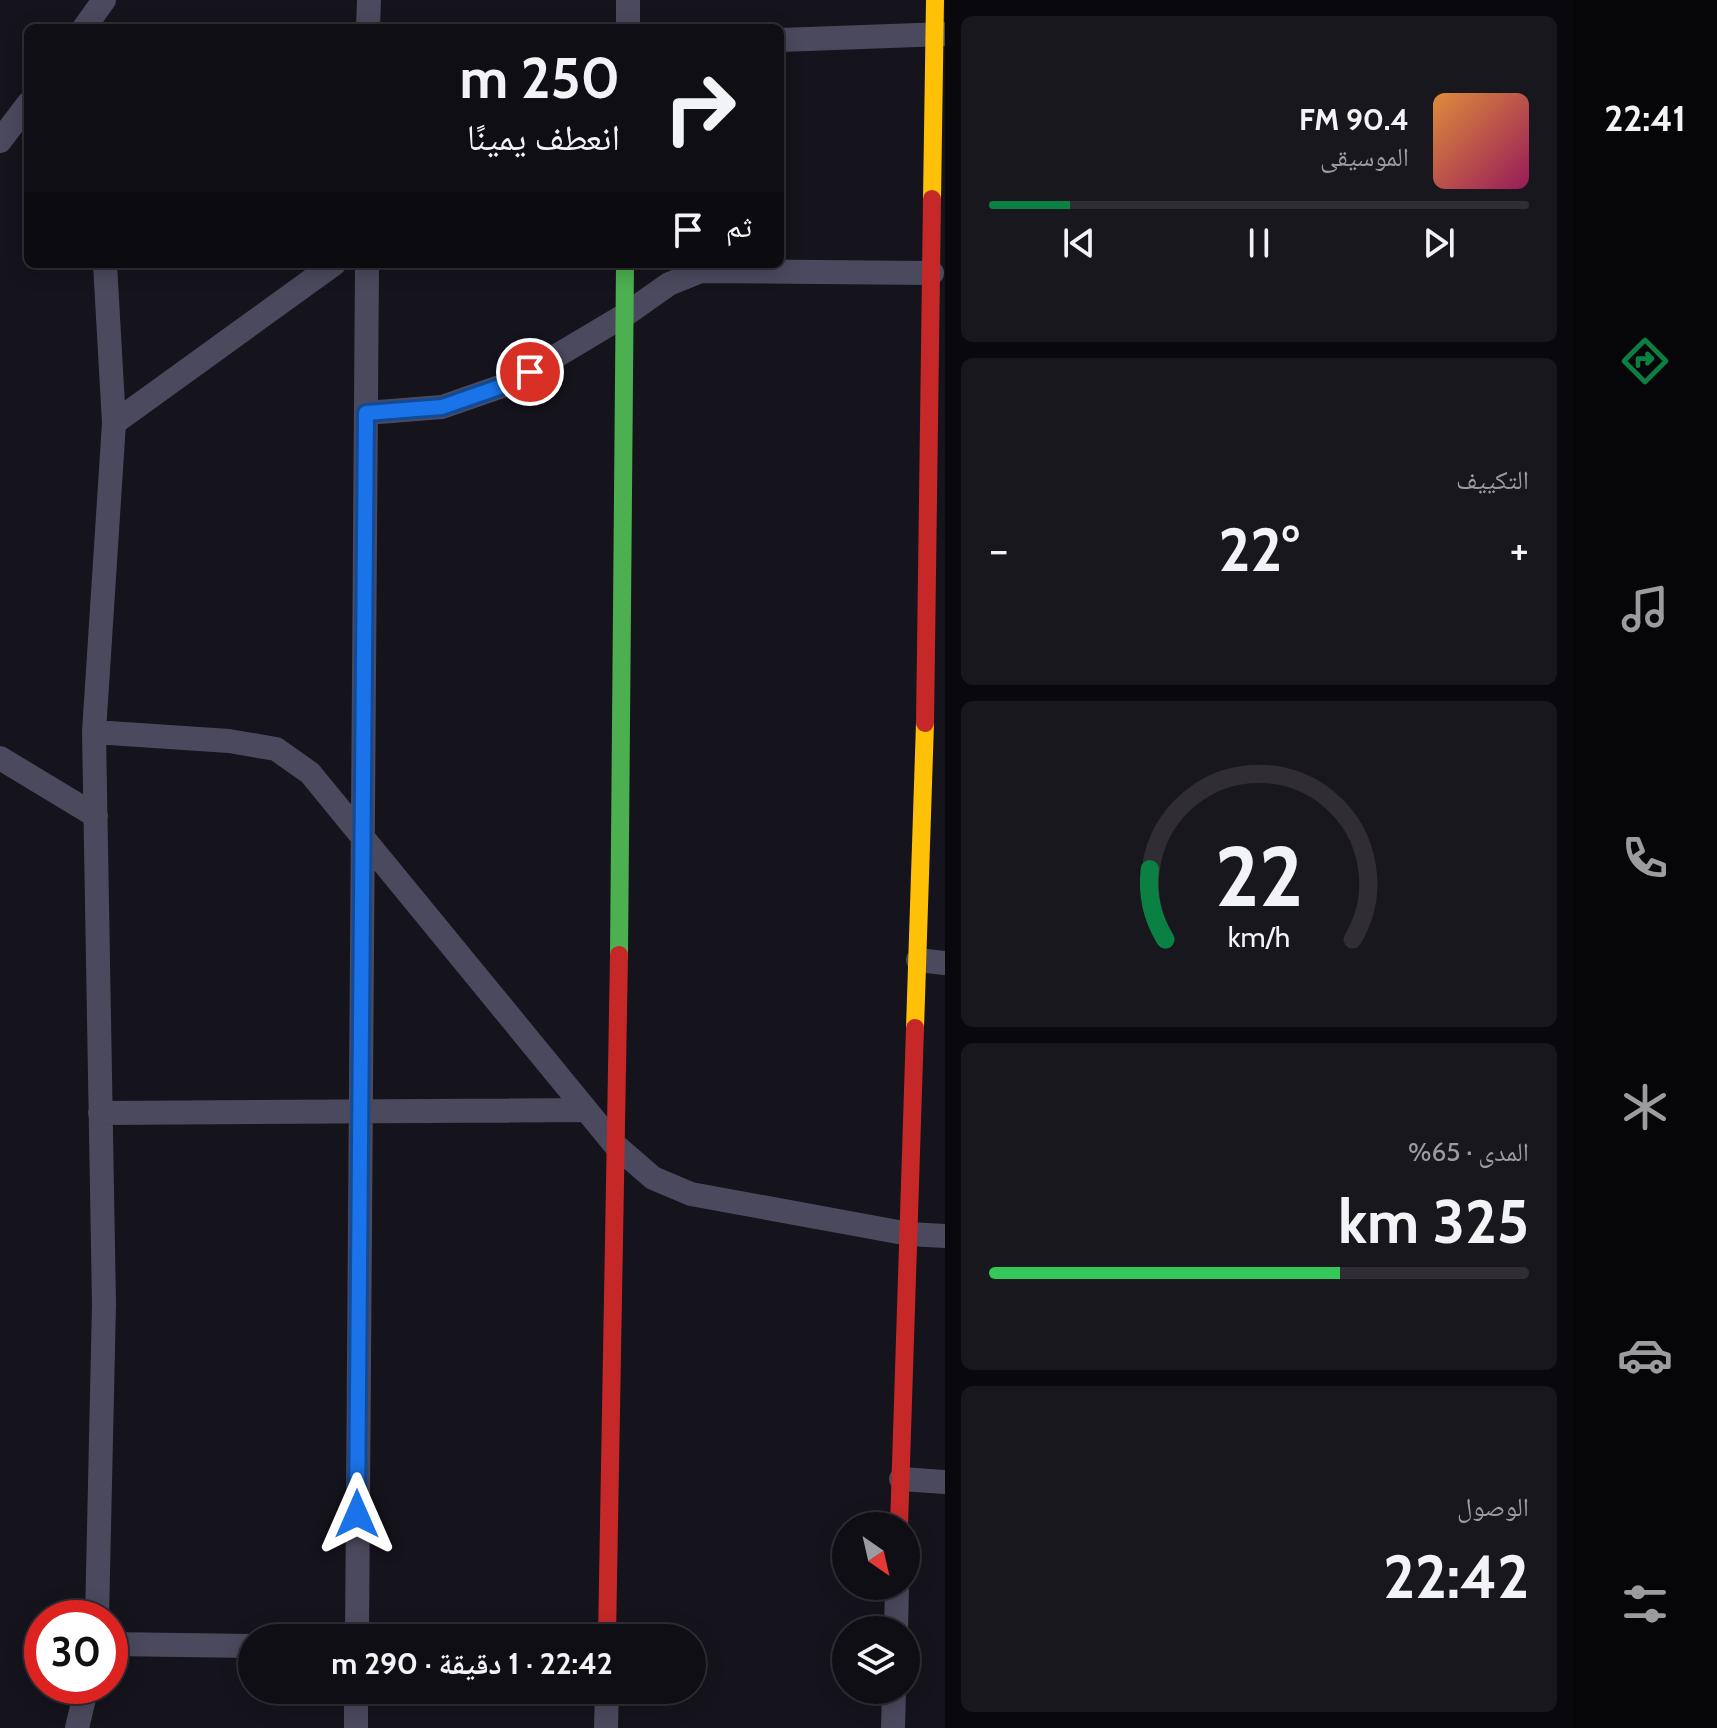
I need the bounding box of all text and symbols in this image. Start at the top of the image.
text: 250 m [459,44,620,112]
icon: right [648,56,752,160]
text: 22:41 [1604,96,1686,140]
text: 90.4 FM [1299,101,1409,138]
text: انعطف يمينًا [467,115,620,159]
text: الموسيقى [1320,141,1409,173]
icon: arrive [666,208,710,252]
text: ثم [726,208,752,245]
icon: previous [1057,221,1101,265]
icon: pause [1237,221,1281,265]
icon: next [1417,221,1461,265]
icon: directions [1617,333,1673,389]
pin [496,338,564,406]
icon: arrive [508,350,552,394]
text: التكييف [1456,464,1529,496]
text: 22° [1219,513,1299,586]
text: − [989,523,1008,576]
text: + [1510,523,1529,576]
icon: music [1617,581,1673,637]
text: 22 [1215,826,1303,927]
icon: phone [1617,830,1673,886]
text: km/h [1228,919,1290,954]
icon: climate [1617,1079,1673,1135]
text: المدى · 65% [1408,1136,1529,1168]
text: 325 km [1338,1185,1529,1258]
icon: car [1617,1327,1673,1383]
position arrow [315,1472,399,1556]
text: الوصول [1457,1491,1529,1523]
north arrow [832,1512,920,1600]
map controls [832,1512,920,1704]
text: 22:42 [1383,1540,1529,1613]
icon: filters [1617,1576,1673,1632]
speed limit sign: 30 [24,1600,128,1704]
button: layers [832,1616,920,1704]
text: 22:42 · 1 دقيقة · 290 m [331,1645,613,1682]

